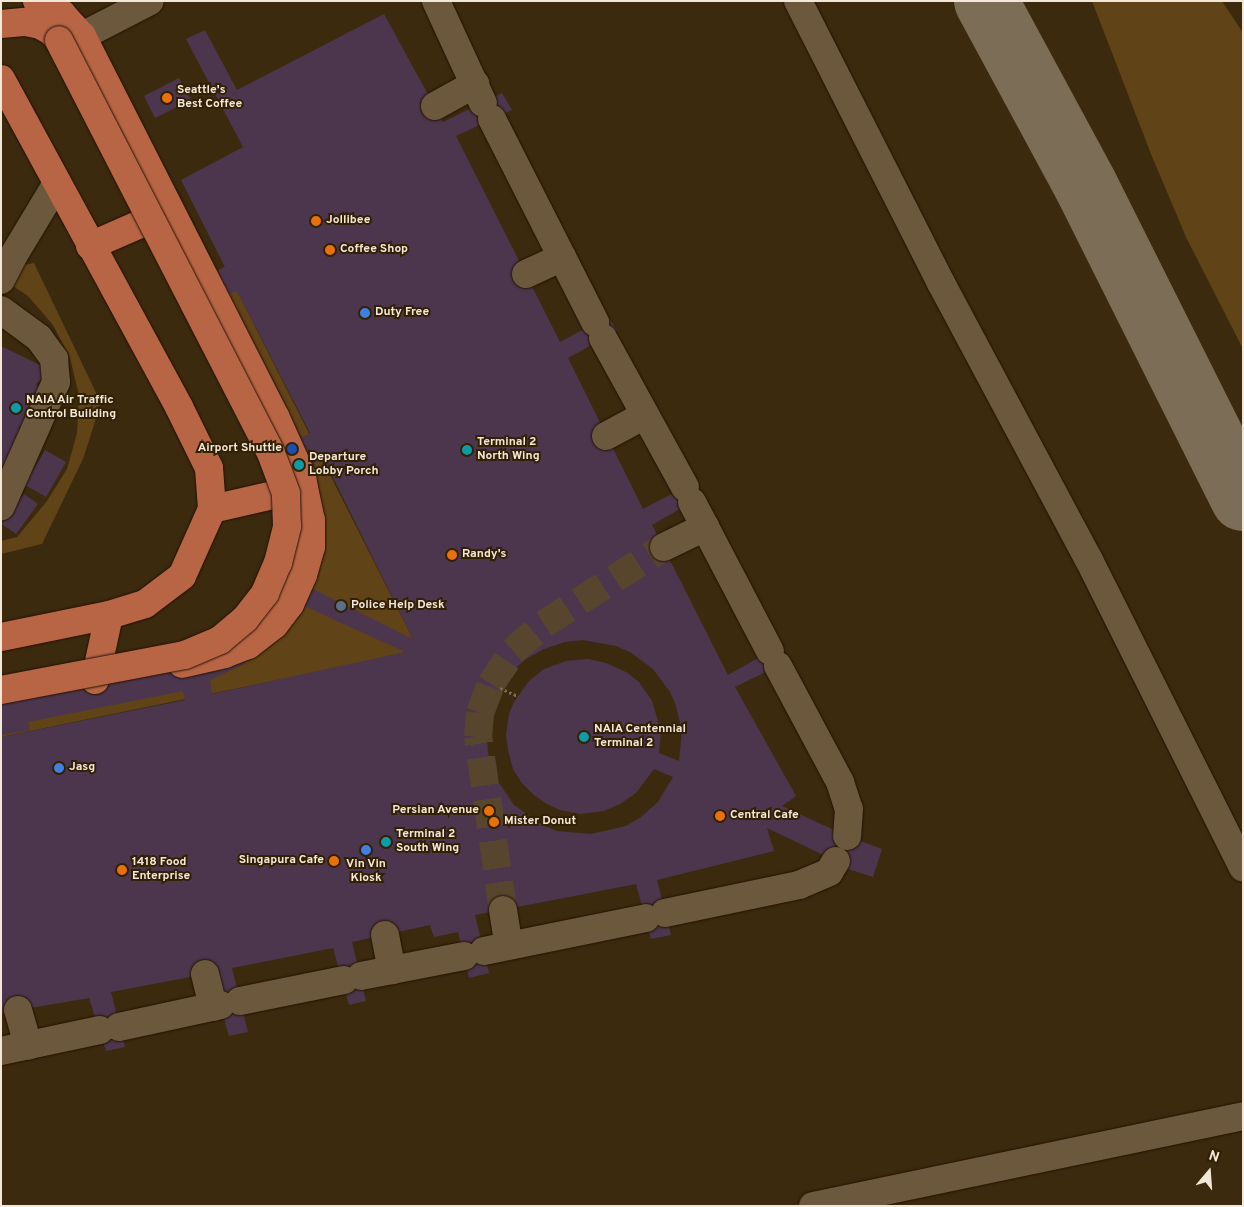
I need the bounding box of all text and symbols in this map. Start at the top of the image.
place label: Seattle's Best Coffee [177,84,242,112]
marker: Seattle's Best Coffee [161,92,173,104]
place label: Jollibee [326,214,370,228]
marker: Jollibee [310,215,322,227]
place label: Coffee Shop [340,243,408,257]
marker: Coffee Shop [324,244,336,256]
place label: Duty Free [375,306,429,320]
marker: Duty Free [359,307,371,319]
place label: NAIA Air Traffic Control Building [26,394,116,422]
marker: NAIA Air Traffic Control Building [10,402,22,414]
place label: Terminal 2 North Wing [477,436,540,464]
place label: Airport Shuttle [198,442,282,456]
marker: Airport Shuttle [286,443,298,455]
marker: Terminal 2 North Wing [461,444,473,456]
place label: Departure Lobby Porch [309,451,379,479]
marker: Departure Lobby Porch [293,459,305,471]
place label: Randy's [462,548,506,562]
marker: Randy's [446,549,458,561]
place label: Police Help Desk [351,599,445,613]
marker: Police Help Desk [335,600,347,612]
place label: NAIA Centennial Terminal 2 [594,723,687,751]
marker: NAIA Centennial Terminal 2 [578,731,590,743]
place label: Jasg [69,761,95,775]
marker: Jasg [53,762,65,774]
place label: Persian Avenue [392,804,479,818]
marker: Persian Avenue [483,805,495,817]
place label: Central Cafe [730,809,799,823]
marker: Central Cafe [714,810,726,822]
place label: Mister Donut [504,815,576,829]
marker: Mister Donut [488,816,500,828]
place label: Terminal 2 South Wing [396,828,459,856]
marker: Terminal 2 South Wing [380,836,392,848]
marker: Vin Vin Kiosk [360,844,372,856]
place label: Singapura Cafe [239,854,324,868]
marker: Singapura Cafe [328,855,340,867]
place label: 1418 Food Enterprise [132,856,190,884]
place label: Vin Vin Kiosk [346,858,386,886]
marker: 1418 Food Enterprise [116,864,128,876]
north arrow [1184,1147,1234,1197]
text: N [1206,1148,1221,1167]

